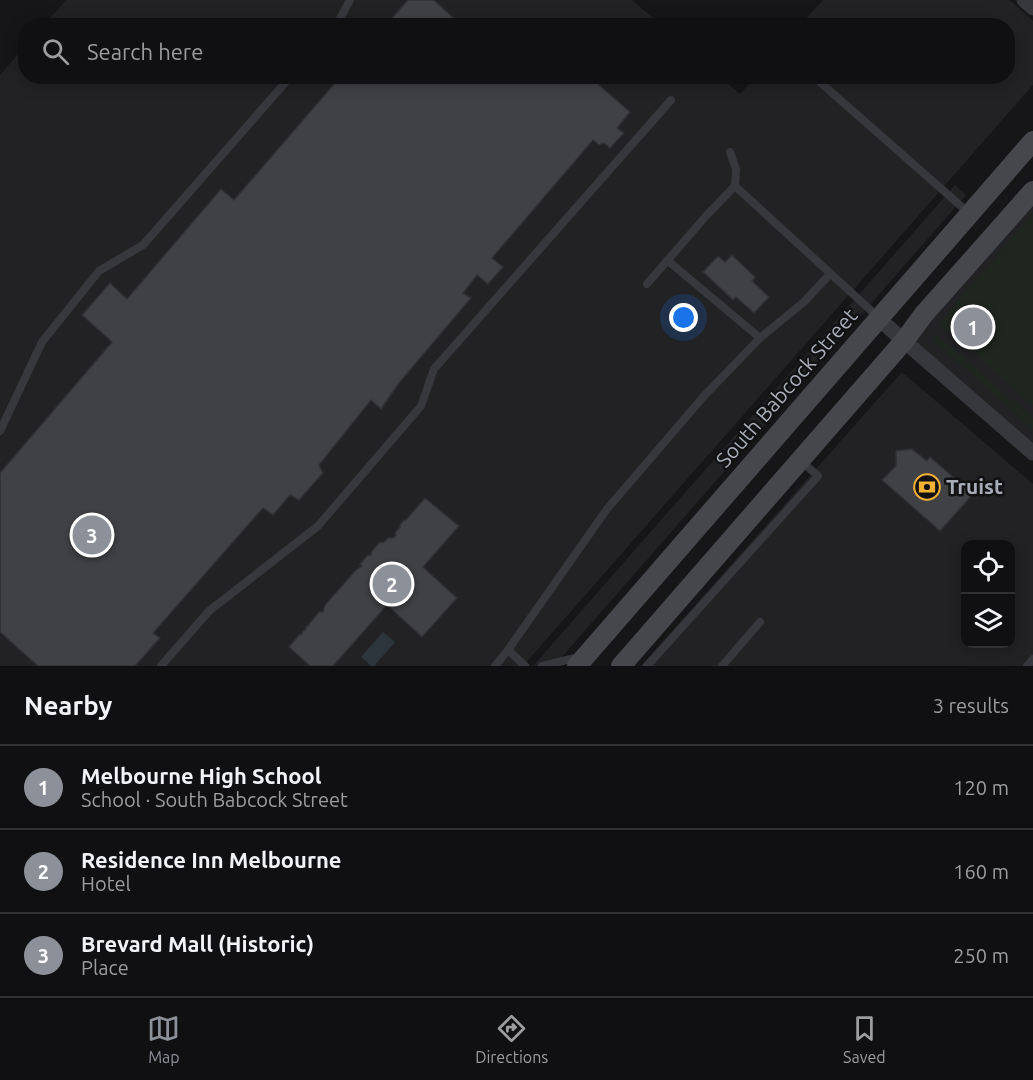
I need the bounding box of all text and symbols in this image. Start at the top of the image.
search box [18,18,1015,84]
icon: search [39,35,72,68]
text: Search here [87,39,203,64]
your location [669,303,698,332]
street label: South Babcock Street [711,303,862,472]
pin: 1 [954,304,992,350]
bank icon: Truist [912,472,942,502]
place label: Truist [946,474,1003,498]
pin: 3 [72,512,112,558]
map controls [961,540,1015,648]
button: locate [961,540,1015,594]
pin: 2 [372,562,412,606]
button: layers [961,594,1015,648]
text: Nearby [24,691,112,720]
text: 3 results [933,694,1009,717]
text: Melbourne High School [81,763,321,788]
text: 1 [38,776,49,799]
text: 120 m [953,776,1009,799]
text: School · South Babcock Street [81,788,348,811]
text: Residence Inn Melbourne [81,847,342,872]
text: 2 [38,860,49,883]
text: 160 m [953,860,1009,883]
text: Hotel [81,872,131,895]
text: Brevard Mall (Historic) [81,931,314,956]
text: 3 [38,944,49,967]
text: 250 m [953,944,1009,967]
text: Place [81,956,129,979]
tab: Map [147,1012,180,1066]
tab: Directions [475,1012,548,1066]
tab: Saved [843,1012,886,1066]

